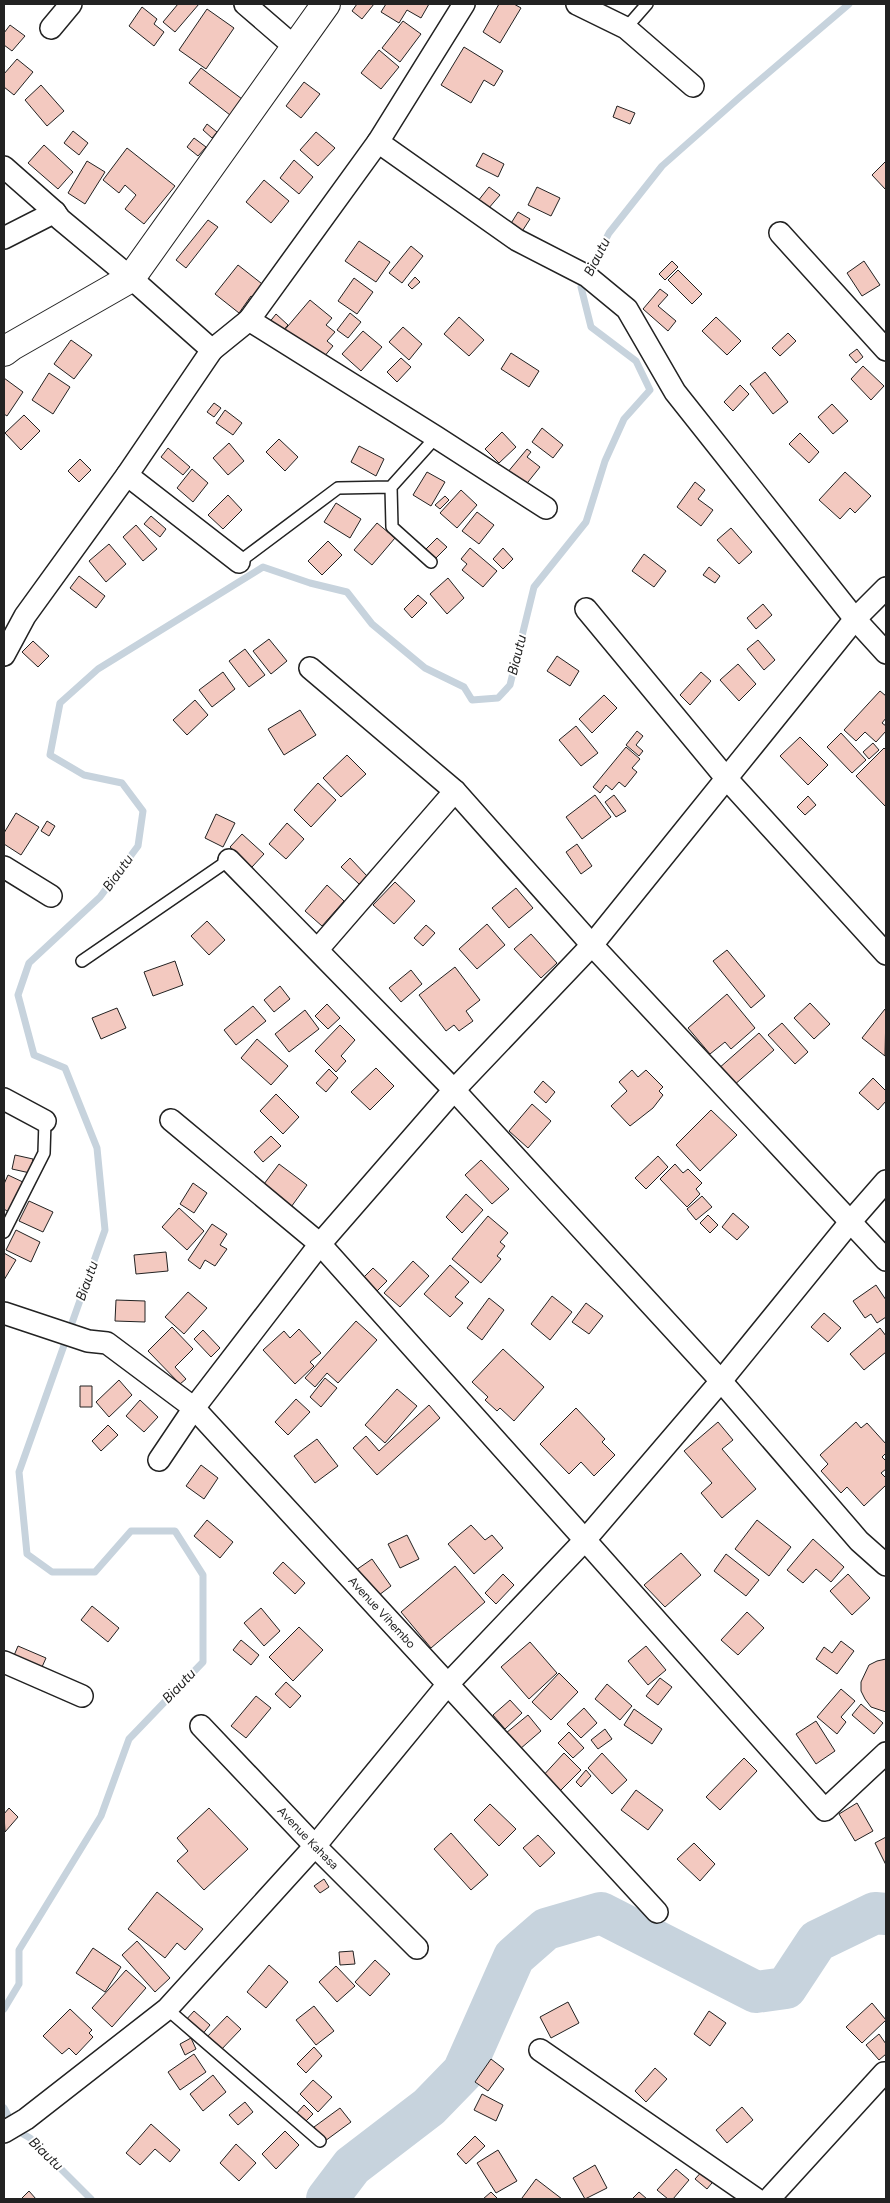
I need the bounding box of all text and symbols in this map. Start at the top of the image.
water label: Biautu [580,235,614,279]
water label: Biautu [504,633,530,677]
water label: Biautu [99,851,137,895]
water label: Biautu [72,1259,102,1303]
street label: Avenue Vihembo [346,1574,418,1651]
water label: Biautu [159,1665,200,1707]
street label: Avenue Kahasa [275,1804,341,1872]
water label: Biautu [25,2134,67,2175]

